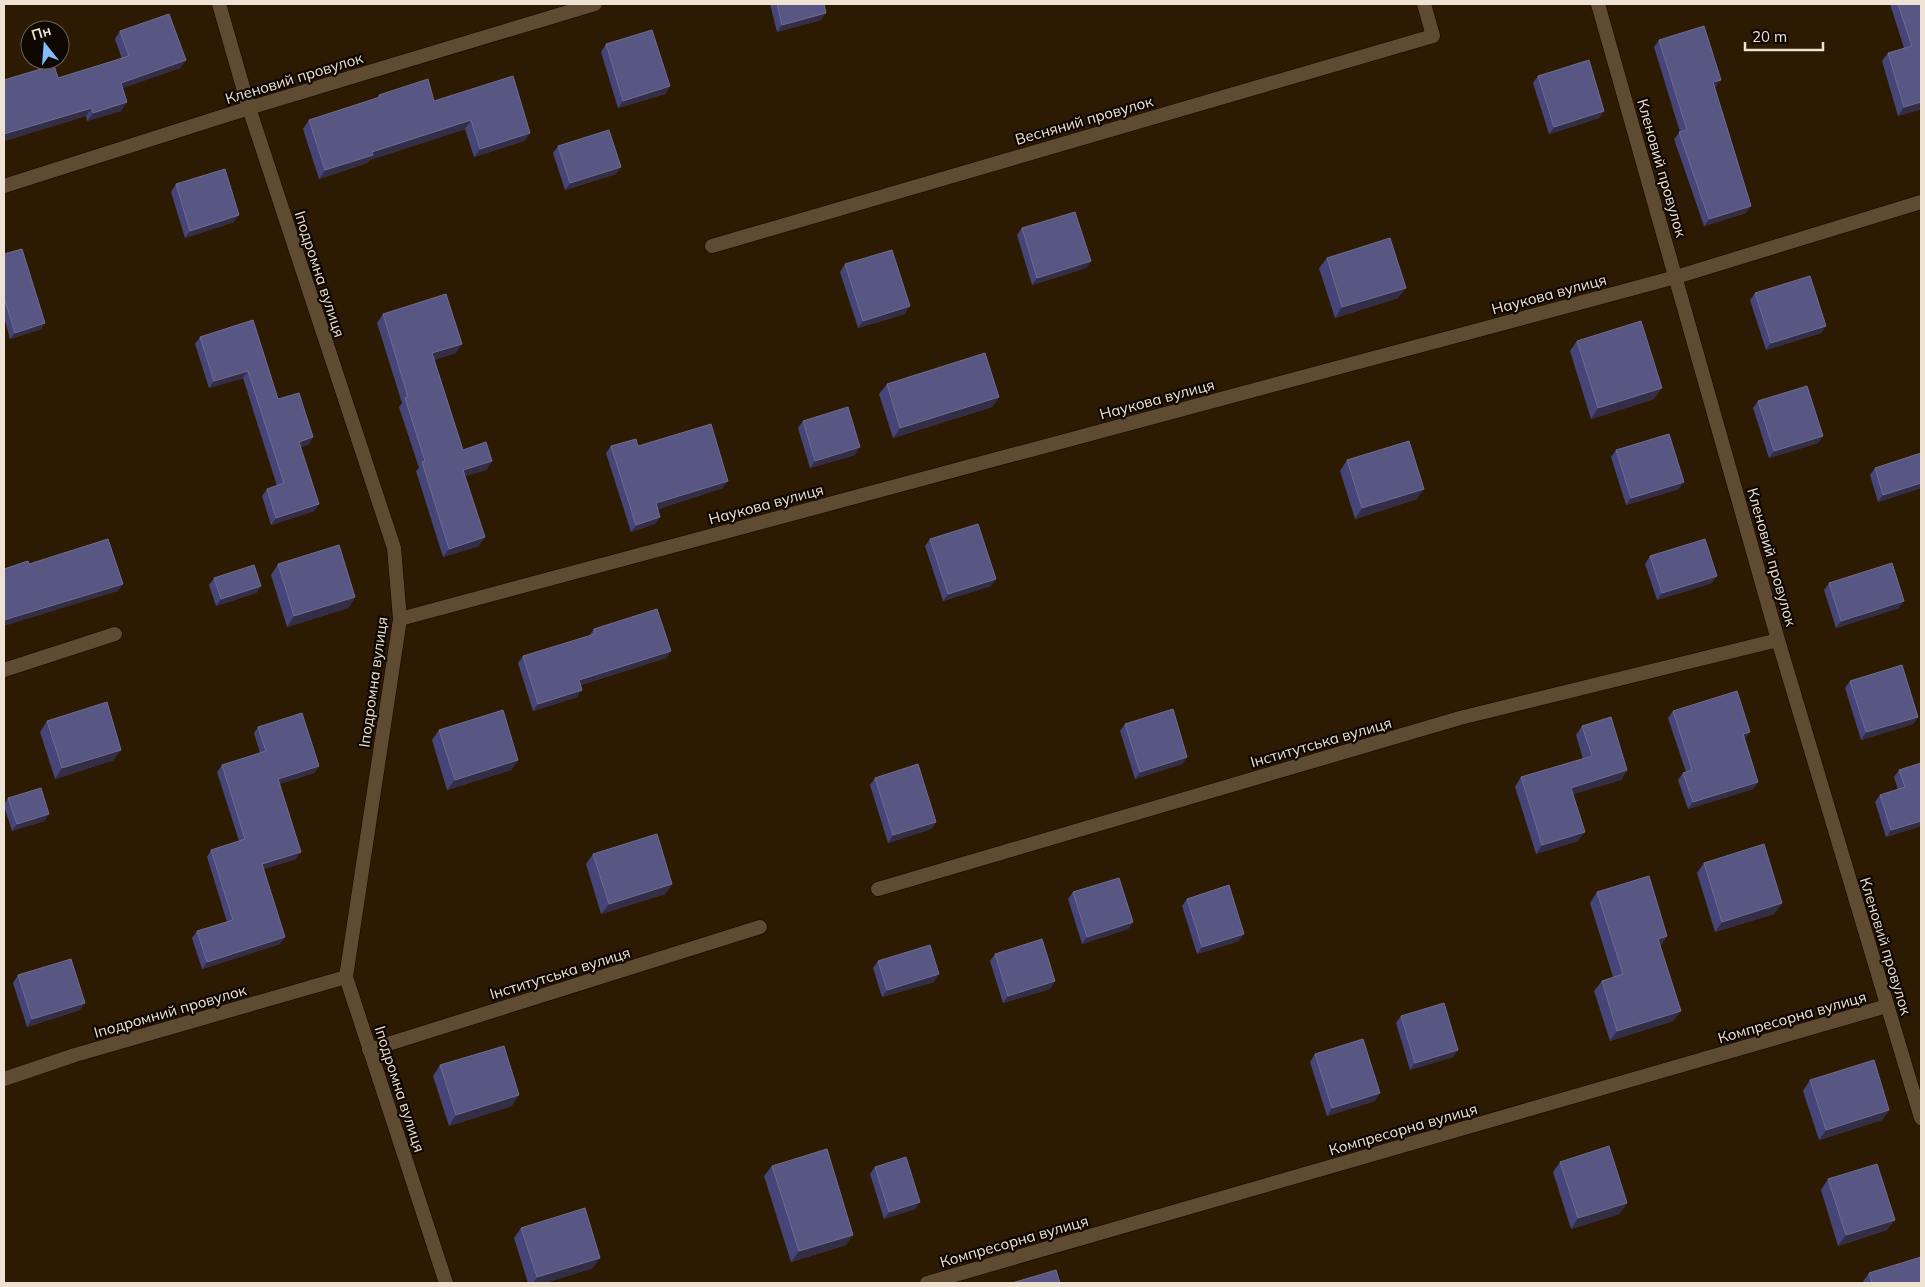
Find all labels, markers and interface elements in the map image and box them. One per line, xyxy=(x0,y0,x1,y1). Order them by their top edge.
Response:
north arrow xyxy=(20,20,70,70)
scale bar xyxy=(1745,20,1822,52)
text: Пн xyxy=(29,21,53,44)
text: 20 m xyxy=(1752,27,1787,46)
street label: Кленовий провулок xyxy=(223,48,366,108)
street label: Весняний провулок xyxy=(1013,91,1156,149)
street label: Кленовий провулок xyxy=(1633,97,1691,240)
street label: Іподромна вулиця xyxy=(291,208,349,340)
street label: Наукова вулиця xyxy=(1489,270,1609,318)
street label: Наукова вулиця xyxy=(1097,375,1217,423)
street label: Наукова вулиця xyxy=(706,480,826,528)
street label: Кленовий провулок xyxy=(1743,486,1801,629)
street label: Іподромна вулиця xyxy=(354,615,392,749)
street label: Інститутська вулиця xyxy=(1248,713,1394,771)
street label: Кленовий провулок xyxy=(1856,875,1916,1018)
street label: Інститутська вулиця xyxy=(487,943,633,1003)
street label: Іподромний провулок xyxy=(92,980,249,1042)
street label: Компресорна вулиця xyxy=(1716,987,1868,1047)
street label: Іподромна вулиця xyxy=(371,1023,429,1155)
street label: Компресорна вулиця xyxy=(1327,1099,1479,1159)
street label: Компресорна вулиця xyxy=(938,1211,1090,1271)

